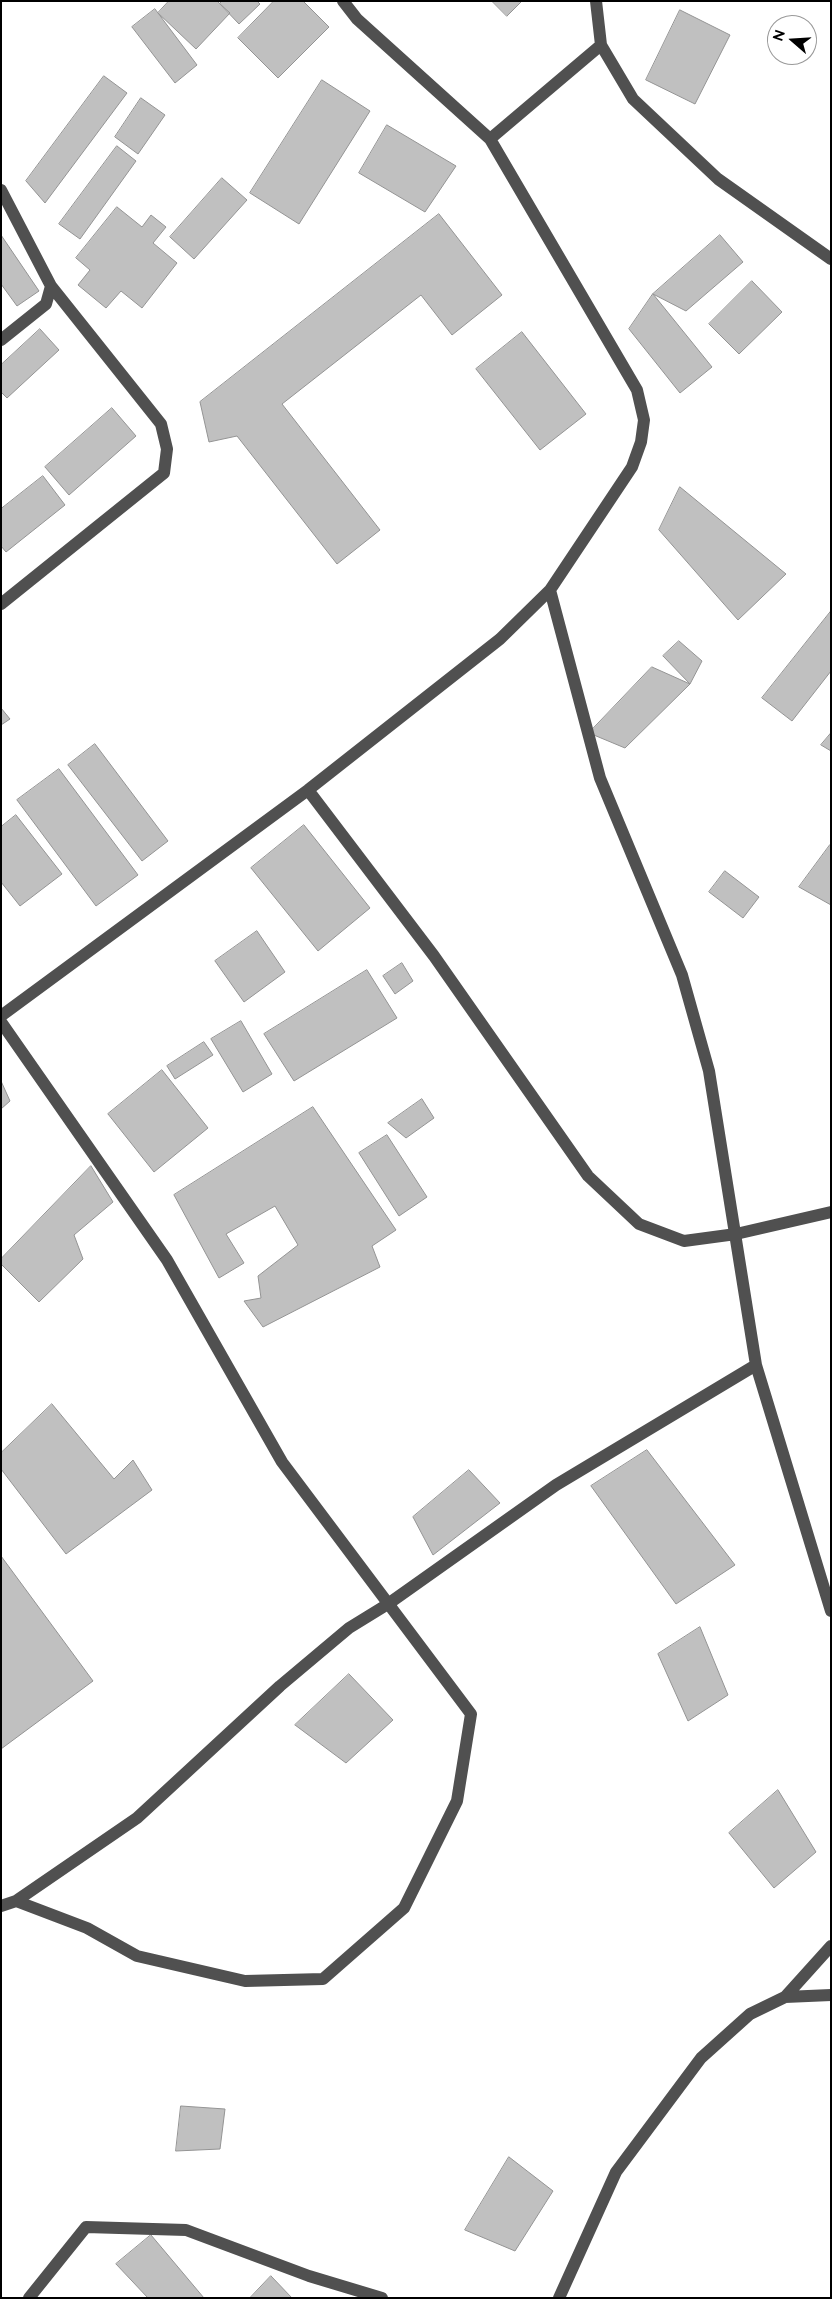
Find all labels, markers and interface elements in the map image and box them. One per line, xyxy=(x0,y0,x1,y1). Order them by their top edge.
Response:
north arrow xyxy=(767,15,817,65)
text: N xyxy=(769,28,788,43)

